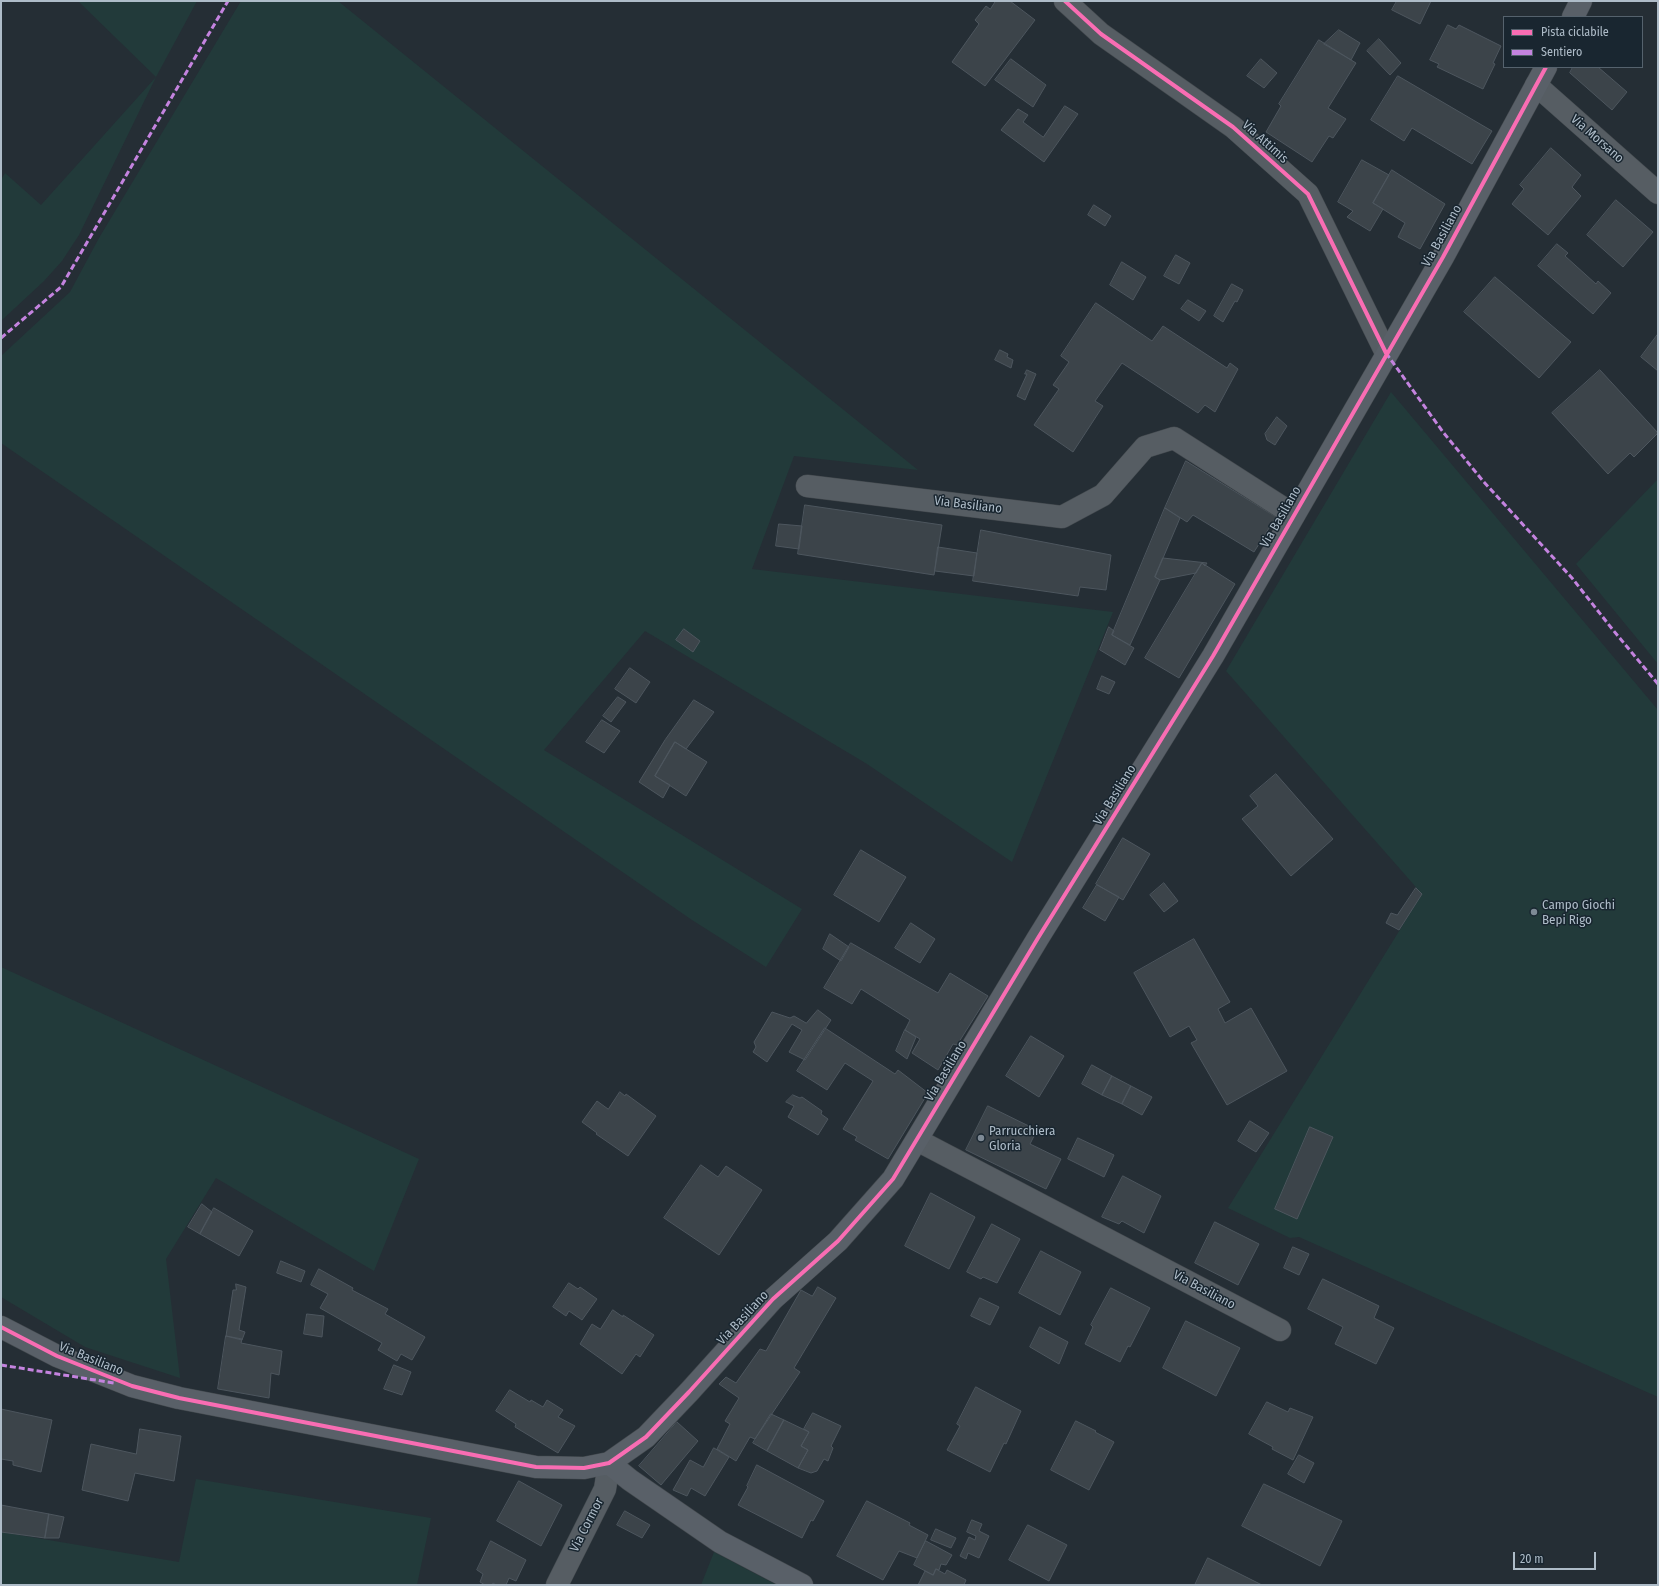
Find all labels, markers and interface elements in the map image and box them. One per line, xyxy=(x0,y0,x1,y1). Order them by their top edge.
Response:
legend xyxy=(1503,16,1643,68)
text: Pista ciclabile xyxy=(1541,25,1609,39)
text: Sentiero xyxy=(1541,45,1582,59)
street label: Via Morsano xyxy=(1567,112,1627,166)
street label: Via Attimis xyxy=(1239,117,1291,167)
street label: Via Basiliano xyxy=(1419,202,1465,270)
street label: Via Basiliano xyxy=(1257,484,1305,550)
street label: Via Basiliano xyxy=(933,493,1003,517)
street label: Via Basiliano xyxy=(1090,762,1140,828)
place label: Campo Giochi Bepi Rigo xyxy=(1542,897,1615,928)
marker: Campo Giochi Bepi Rigo xyxy=(1529,907,1539,917)
street label: Via Basiliano xyxy=(922,1038,970,1104)
place label: Parrucchiera Gloria xyxy=(989,1123,1055,1154)
marker: Parrucchiera Gloria xyxy=(976,1133,986,1143)
street label: Via Basiliano xyxy=(1170,1267,1238,1313)
street label: Via Basiliano xyxy=(714,1288,772,1348)
street label: Via Basiliano xyxy=(56,1339,126,1379)
street label: Via Cormor xyxy=(567,1495,607,1555)
scale bar xyxy=(1515,1544,1598,1570)
text: 20 m xyxy=(1520,1552,1544,1566)

